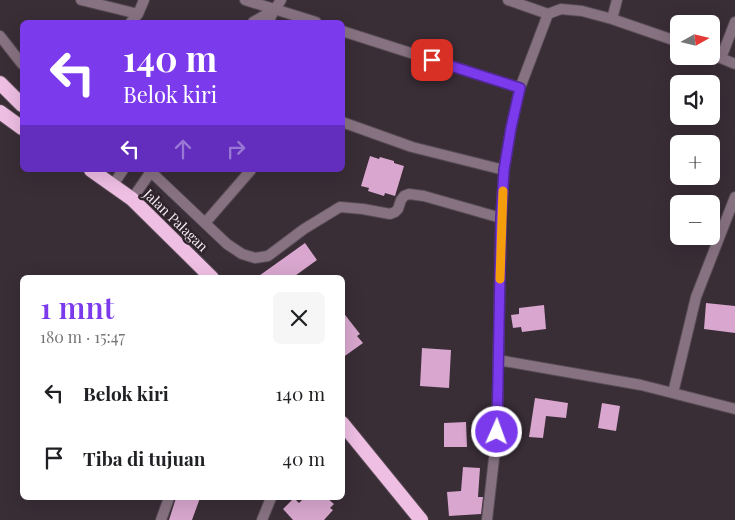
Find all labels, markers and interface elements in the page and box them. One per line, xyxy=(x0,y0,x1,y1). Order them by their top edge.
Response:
north arrow xyxy=(670,15,720,65)
map controls xyxy=(670,15,720,245)
text: 140 m xyxy=(123,34,217,81)
pin xyxy=(411,39,453,81)
icon: left xyxy=(40,40,105,105)
icon: arrive xyxy=(418,46,446,74)
button: sound xyxy=(670,75,720,125)
text: Belok kiri xyxy=(123,79,217,109)
icon: left xyxy=(116,135,144,163)
icon: ahead xyxy=(169,135,197,163)
icon: right xyxy=(222,135,250,163)
button: + xyxy=(670,135,720,185)
street label: Jalan Palagan xyxy=(139,184,213,256)
button: − xyxy=(670,195,720,245)
text: 1 mnt xyxy=(40,287,114,327)
button: close xyxy=(273,292,325,344)
text: 180 m · 15:47 xyxy=(40,326,125,347)
icon: left xyxy=(40,379,68,407)
text: Belok kiri xyxy=(83,380,169,406)
text: 140 m xyxy=(276,380,325,406)
position arrow xyxy=(470,405,522,457)
icon: arrive xyxy=(40,444,68,472)
text: Tiba di tujuan xyxy=(83,445,205,471)
text: 40 m xyxy=(283,445,325,471)

